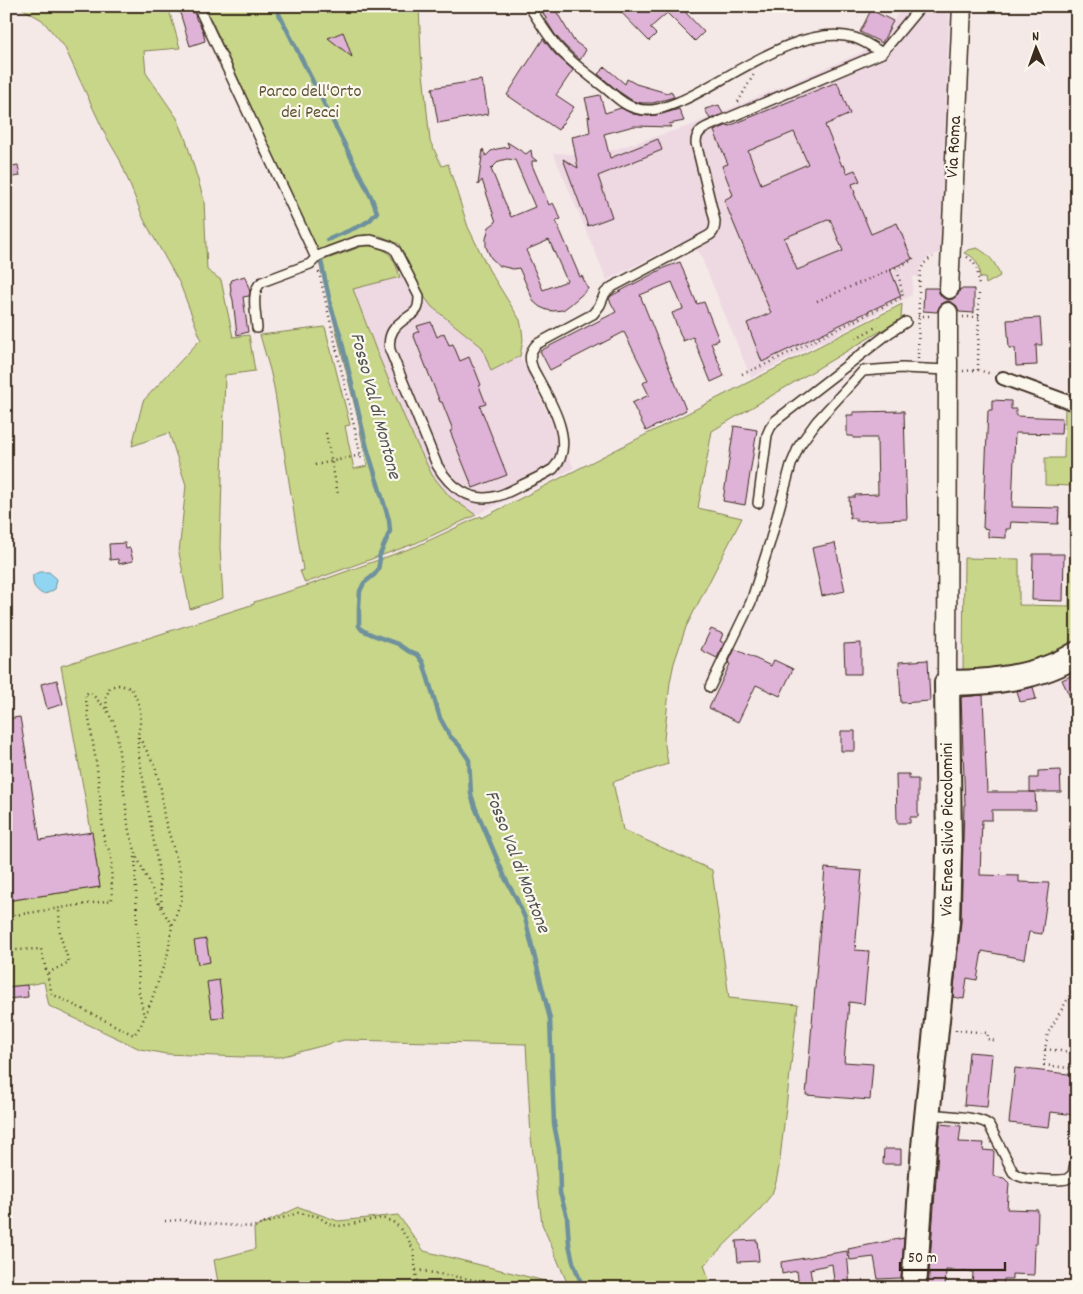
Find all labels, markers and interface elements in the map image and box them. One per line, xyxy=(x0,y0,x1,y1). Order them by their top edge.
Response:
north arrow xyxy=(1010,22,1060,72)
text: N xyxy=(1032,27,1040,47)
park label: Parco dell'Orto dei Pecci xyxy=(259,80,361,126)
street label: Via Roma xyxy=(941,115,969,179)
water label: Fosso Val di Montone xyxy=(342,330,407,484)
street label: Via Enea Silvio Piccolomini xyxy=(935,743,962,917)
water label: Fosso Val di Montone xyxy=(476,787,556,939)
scale bar xyxy=(900,1239,1006,1271)
text: 50 m xyxy=(908,1248,937,1270)

